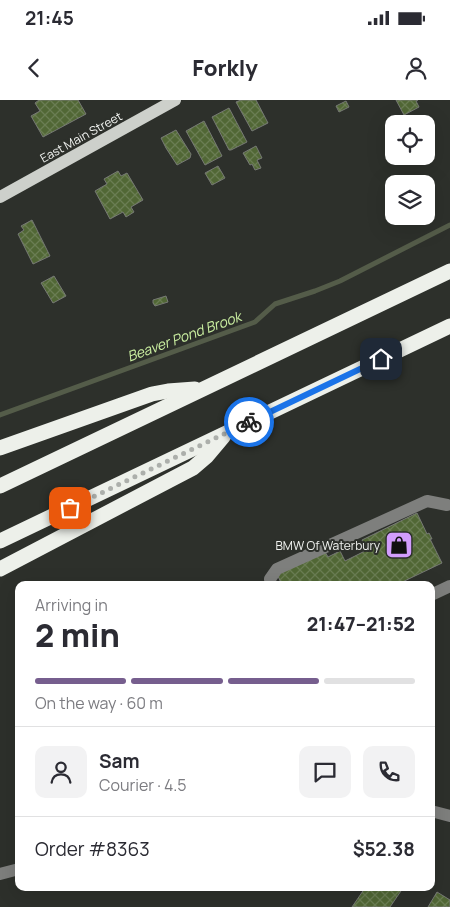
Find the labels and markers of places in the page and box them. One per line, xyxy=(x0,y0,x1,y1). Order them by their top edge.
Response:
pin xyxy=(360,338,402,380)
pin xyxy=(49,487,91,529)
shop icon: BMW Of Waterbury xyxy=(384,530,414,560)
place label: BMW Of Waterbury xyxy=(276,537,381,554)

